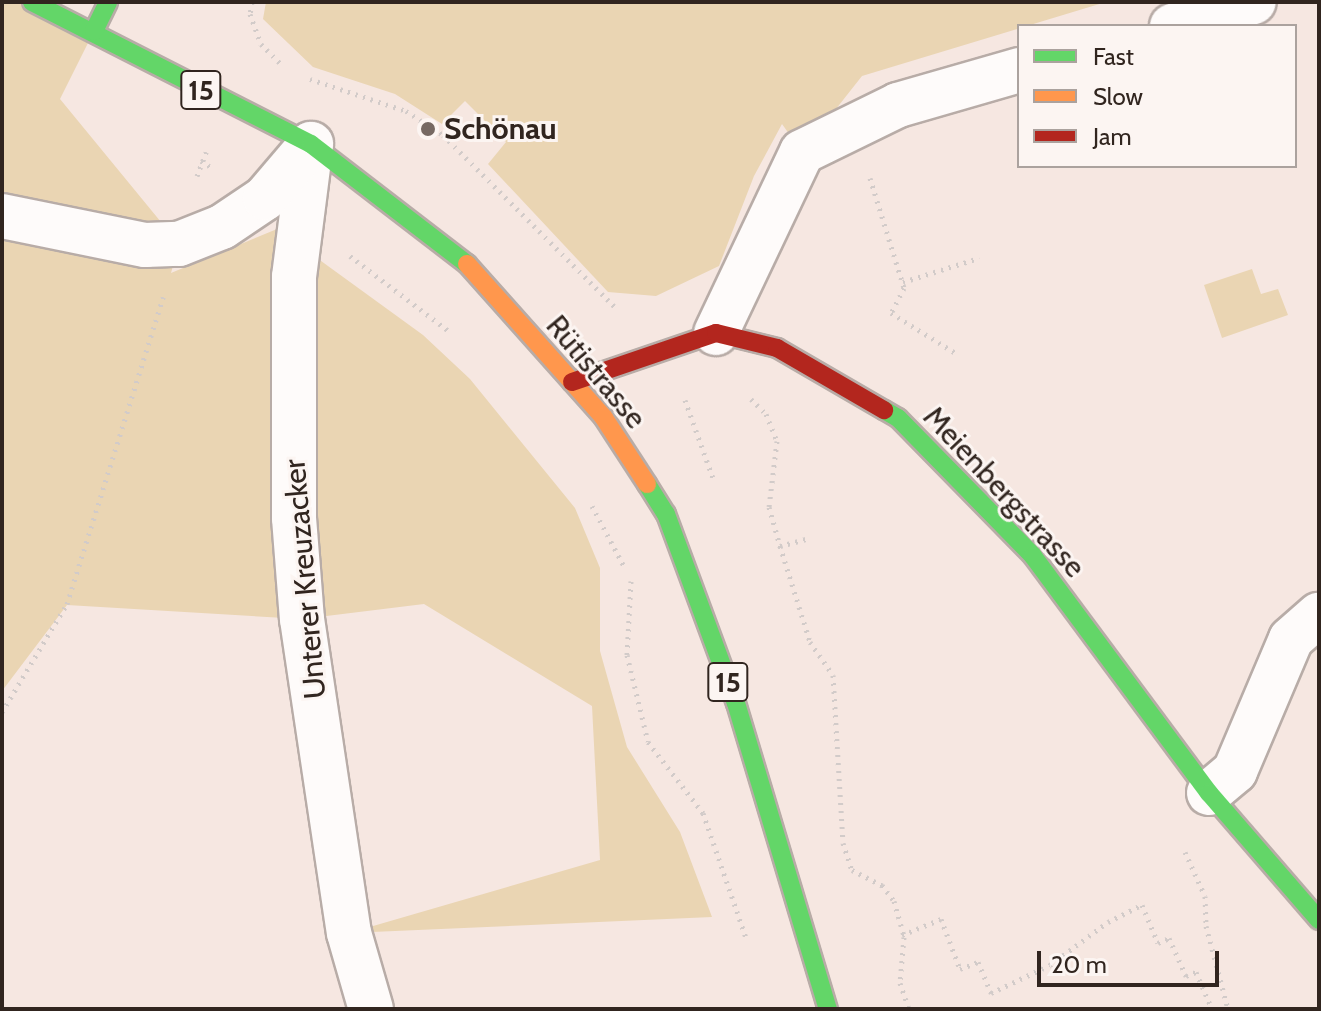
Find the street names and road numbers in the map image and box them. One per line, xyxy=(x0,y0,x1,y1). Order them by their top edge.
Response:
road number: 15 xyxy=(179,66,223,114)
street label: Rütistrasse xyxy=(538,308,654,436)
street label: Meienbergstrasse xyxy=(916,399,1092,585)
street label: Unterer Kreuzacker xyxy=(277,458,333,700)
road number: 15 xyxy=(706,658,750,706)

